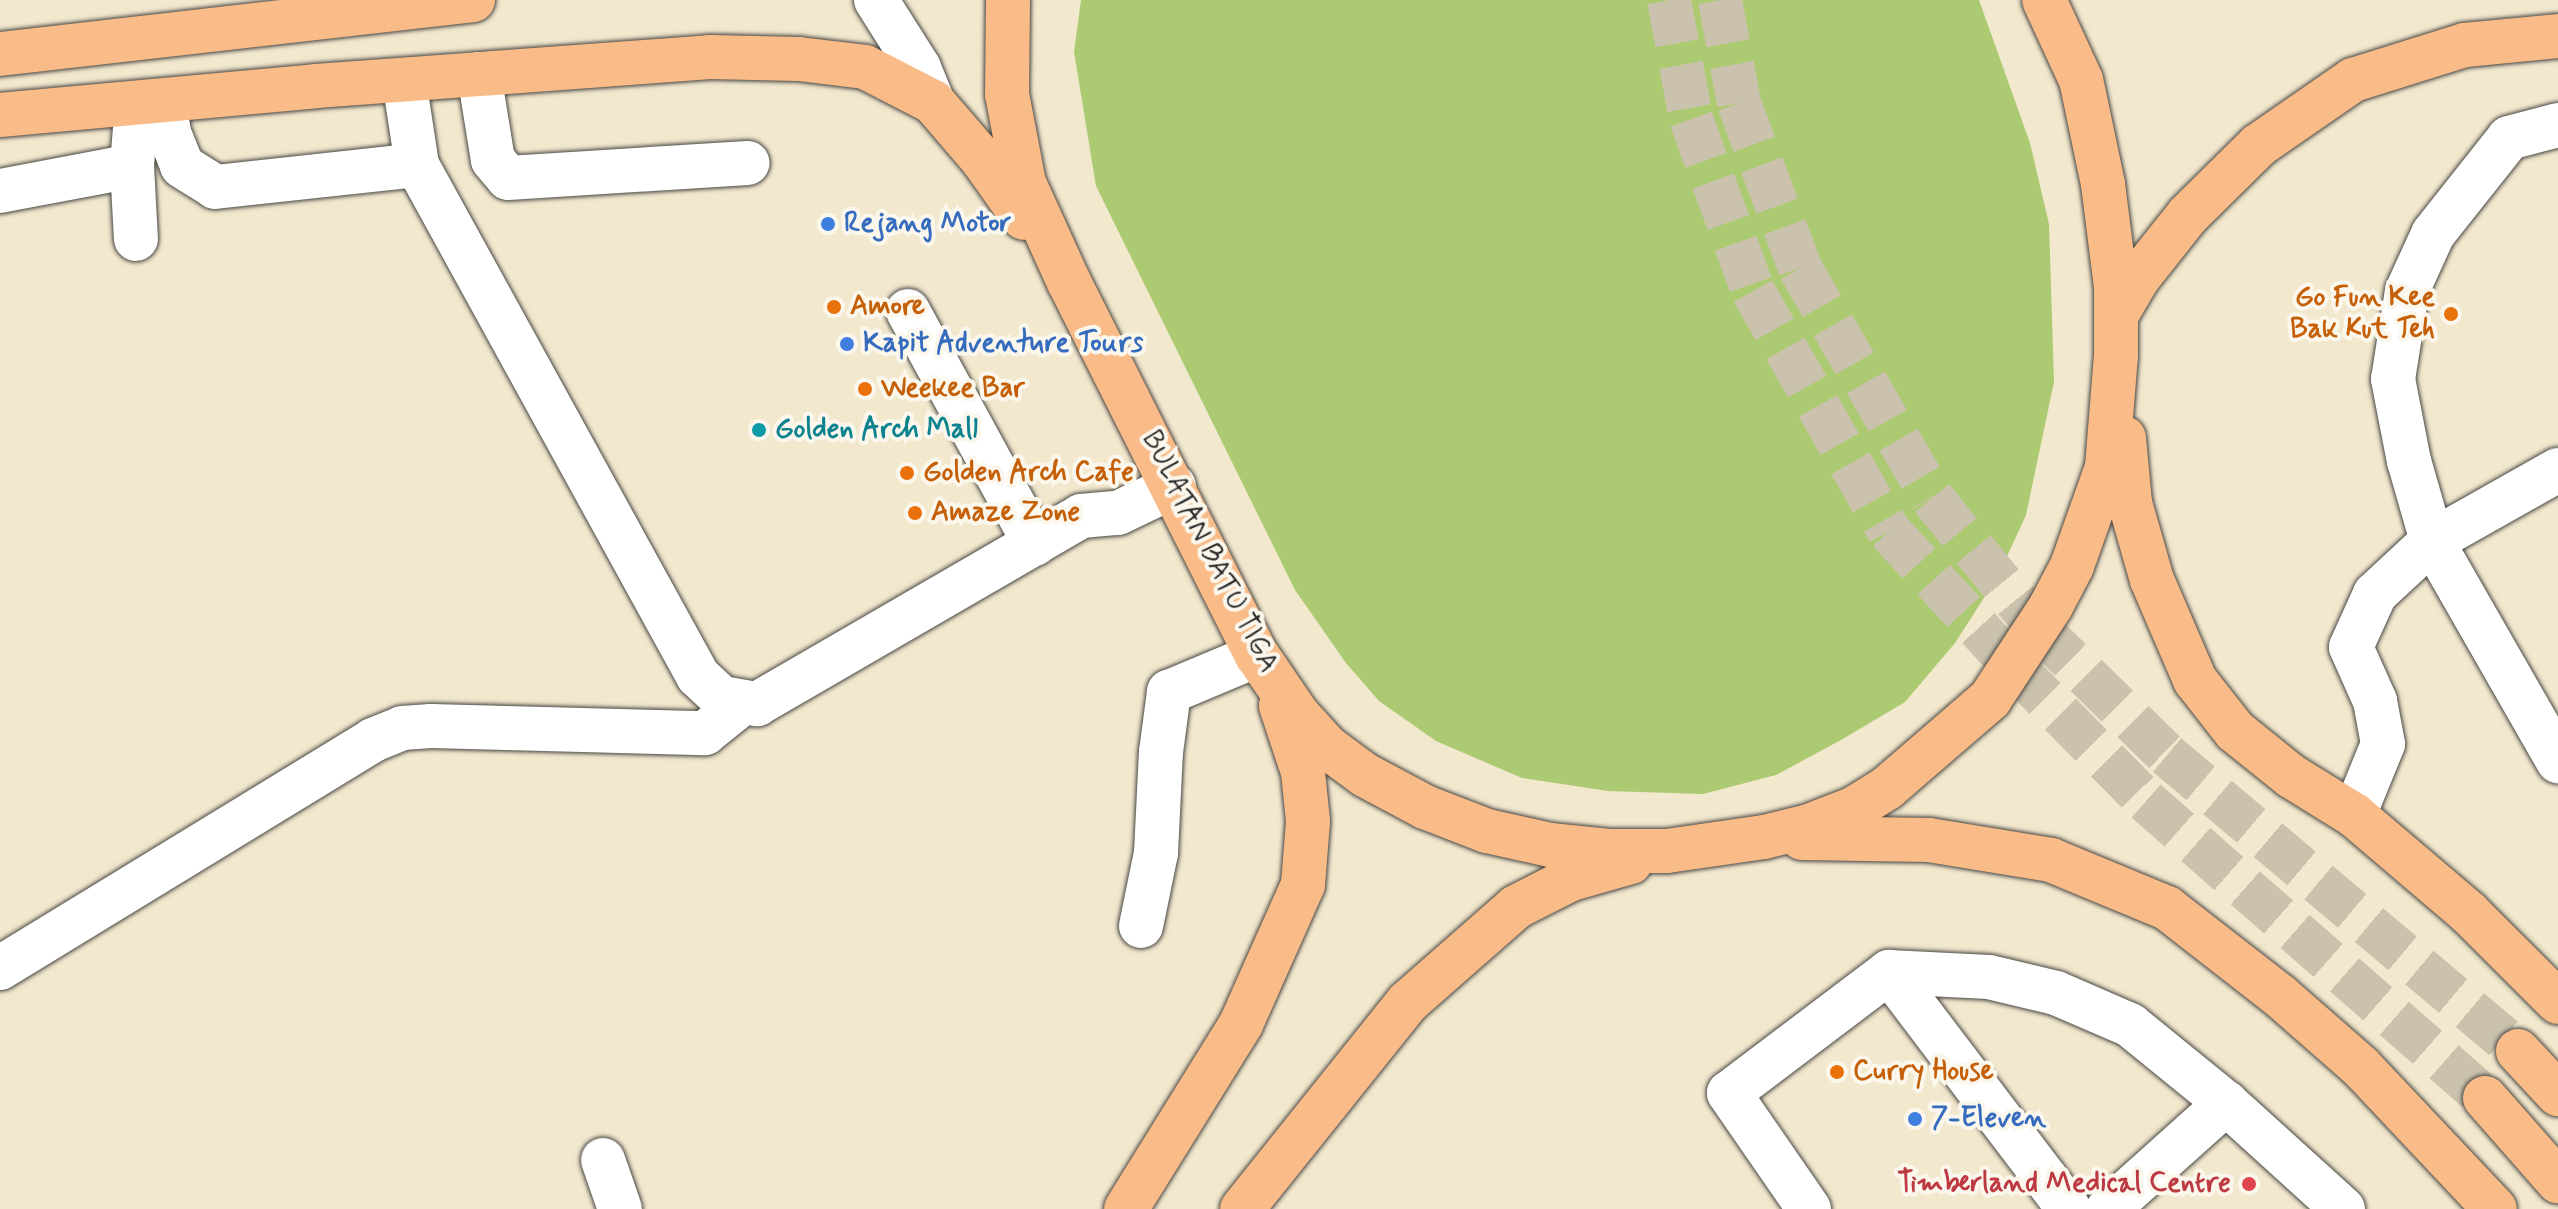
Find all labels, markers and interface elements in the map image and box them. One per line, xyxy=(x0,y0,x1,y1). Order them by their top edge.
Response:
place label: Rejang Motor xyxy=(844,207,1008,241)
marker: Rejang Motor xyxy=(819,215,837,233)
place label: Go Fun Kee Bak Kut Teh xyxy=(2290,281,2435,347)
place label: Amore xyxy=(850,290,925,324)
marker: Amore xyxy=(825,298,843,316)
marker: Go Fun Kee Bak Kut Teh xyxy=(2442,305,2460,323)
place label: Kapit Adventure Tours xyxy=(863,327,1135,361)
marker: Kapit Adventure Tours xyxy=(838,335,856,353)
place label: Weekee Bar xyxy=(881,372,1025,406)
marker: Weekee Bar xyxy=(856,380,874,398)
place label: Golden Arch Mall xyxy=(775,413,978,447)
marker: Golden Arch Mall xyxy=(750,421,768,439)
street label: BULATAN BATU TIGA xyxy=(1132,422,1286,682)
place label: Golden Arch Cafe xyxy=(923,456,1134,490)
marker: Golden Arch Cafe xyxy=(898,464,916,482)
place label: Amaze Zone xyxy=(931,496,1083,530)
marker: Amaze Zone xyxy=(906,504,924,522)
place label: Curry House xyxy=(1853,1055,1998,1089)
marker: Curry House xyxy=(1828,1063,1846,1081)
place label: 7-Eleven xyxy=(1931,1102,2046,1136)
marker: 7-Eleven xyxy=(1906,1110,1924,1128)
place label: Timberland Medical Centre xyxy=(1894,1167,2231,1201)
marker: Timberland Medical Centre xyxy=(2238,1173,2260,1195)

